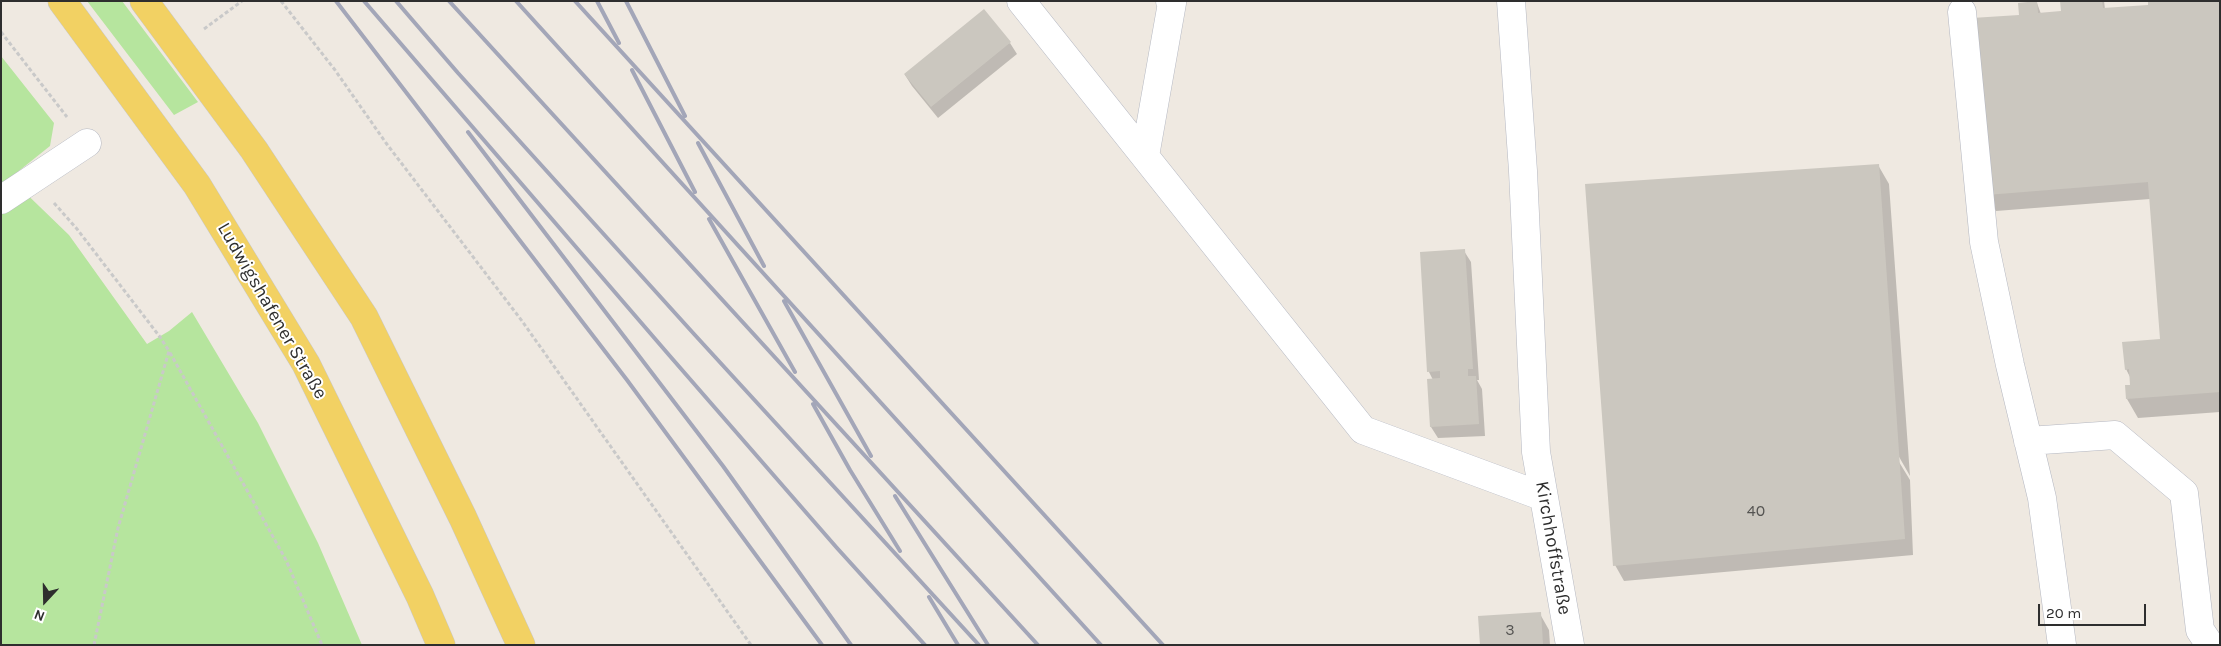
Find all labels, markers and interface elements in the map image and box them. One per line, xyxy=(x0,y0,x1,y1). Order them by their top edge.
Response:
street label: Ludwigshafener Straße xyxy=(212,219,332,403)
street label: Kirchhoffstraße xyxy=(1530,479,1576,617)
house number: 40 xyxy=(1747,501,1765,521)
north arrow xyxy=(20,576,70,626)
scale bar xyxy=(2041,594,2148,626)
text: 20 m xyxy=(2046,604,2081,622)
text: N xyxy=(32,606,47,625)
house number: 3 xyxy=(1505,620,1515,640)

